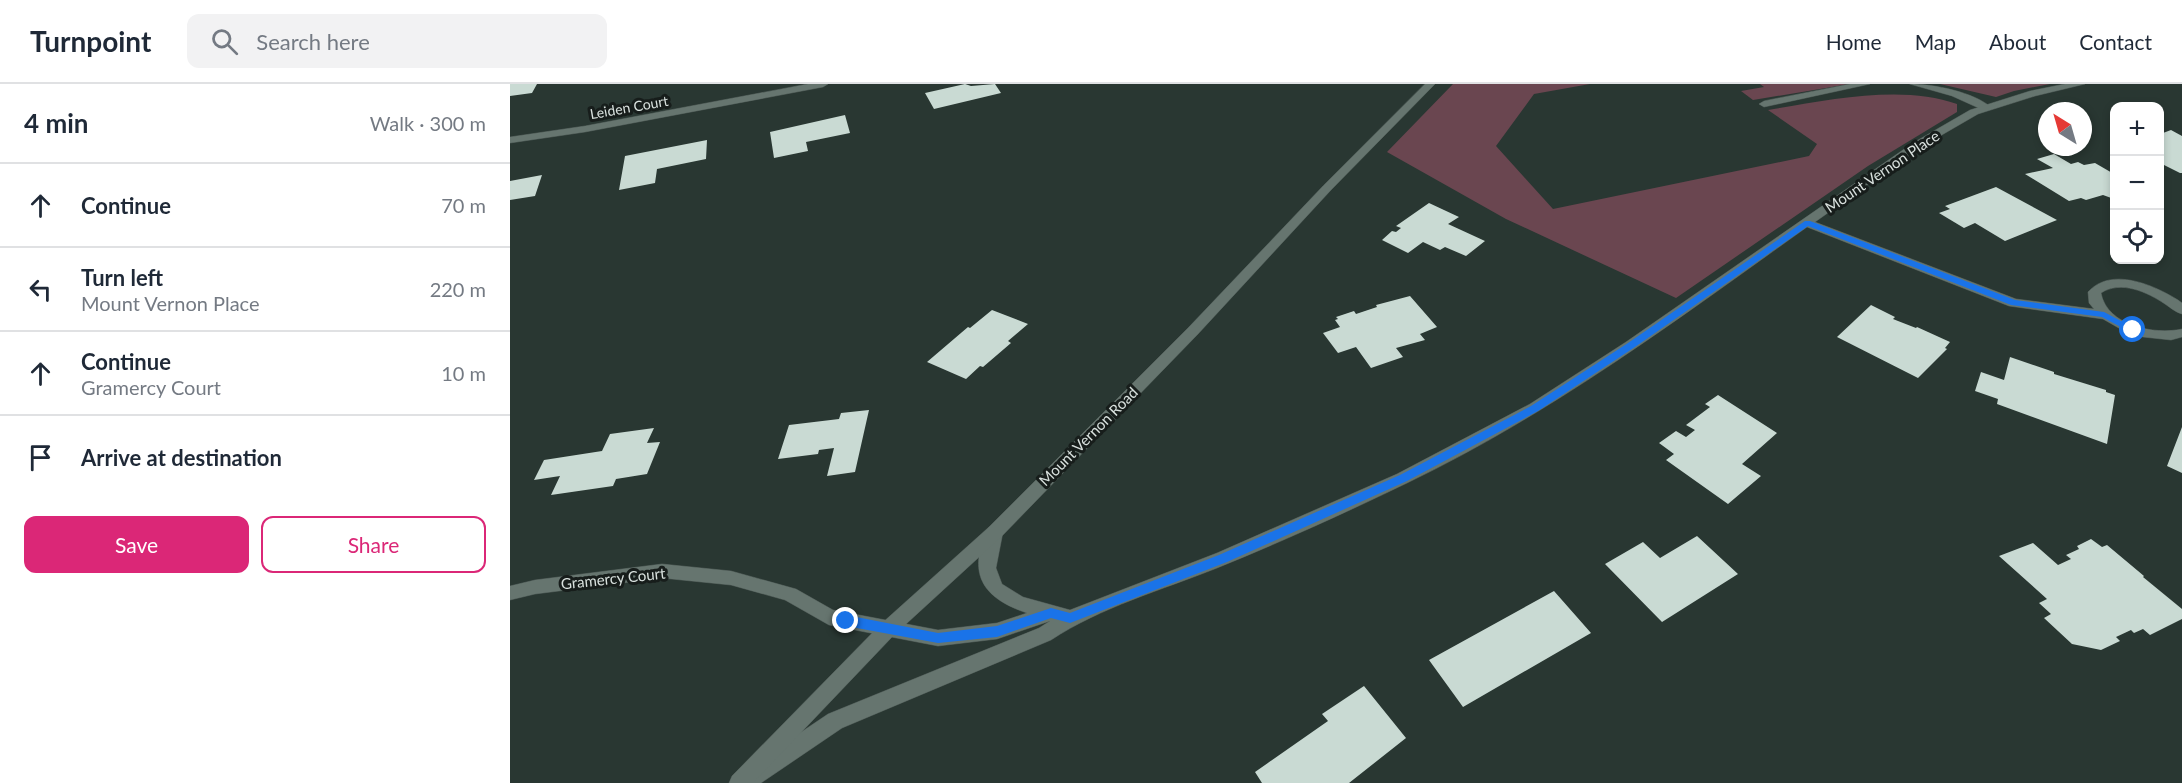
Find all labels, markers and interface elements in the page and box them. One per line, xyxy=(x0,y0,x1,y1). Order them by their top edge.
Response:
search box xyxy=(187,14,607,68)
text: Turnpoint xyxy=(30,24,151,58)
icon: search xyxy=(208,25,241,58)
text: Search here xyxy=(256,28,370,55)
text: Home xyxy=(1826,29,1882,54)
text: Map xyxy=(1915,29,1956,54)
text: About xyxy=(1989,29,2046,54)
text: Contact xyxy=(2079,29,2152,54)
street label: Leiden Court xyxy=(589,92,669,122)
north arrow xyxy=(2038,102,2092,156)
map controls xyxy=(2110,102,2164,264)
button: + xyxy=(2110,102,2164,156)
text: 4 min xyxy=(24,107,88,139)
text: Walk · 300 m xyxy=(370,111,486,135)
street label: Mount Vernon Place xyxy=(1821,126,1943,216)
button: − xyxy=(2110,156,2164,210)
icon: ahead xyxy=(24,189,57,222)
text: Continue xyxy=(81,192,171,219)
text: 70 m xyxy=(441,193,486,217)
button: locate xyxy=(2110,210,2164,264)
text: Turn left xyxy=(81,264,163,291)
icon: left xyxy=(24,273,57,306)
text: 220 m xyxy=(430,277,486,301)
text: Mount Vernon Place xyxy=(81,291,260,315)
route start xyxy=(2119,316,2145,342)
text: Continue xyxy=(81,348,171,375)
icon: ahead xyxy=(24,357,57,390)
text: 10 m xyxy=(441,361,486,385)
text: Gramercy Court xyxy=(81,375,221,399)
street label: Mount Vernon Road xyxy=(1035,383,1141,489)
icon: arrive xyxy=(24,441,57,474)
text: Arrive at destination xyxy=(81,444,282,471)
button: Save xyxy=(24,516,249,573)
button: Share xyxy=(261,516,486,573)
street label: Gramercy Court xyxy=(560,563,667,592)
route end xyxy=(832,607,858,633)

